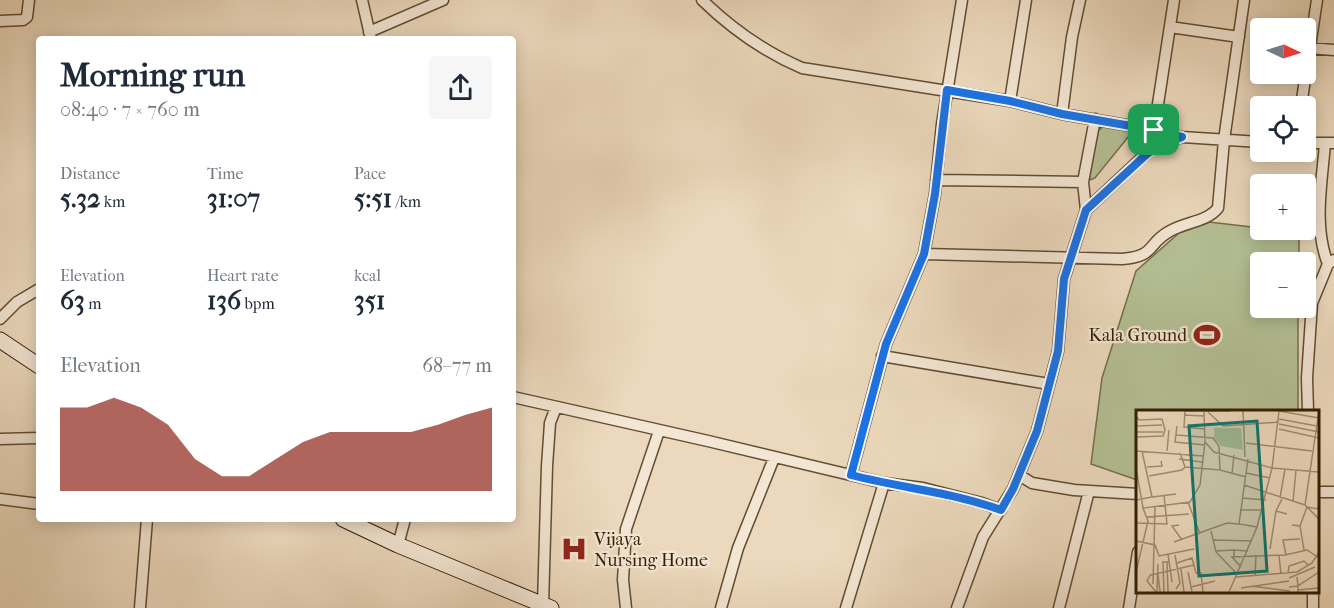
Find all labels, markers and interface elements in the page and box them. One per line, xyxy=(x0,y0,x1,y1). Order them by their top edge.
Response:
north arrow xyxy=(1250,18,1316,84)
map controls xyxy=(1250,18,1316,318)
text: Morning run xyxy=(60,56,245,95)
button: share xyxy=(429,56,492,119)
button: locate xyxy=(1250,96,1316,162)
text: 08:40 · 7 × 760 m xyxy=(60,98,200,121)
pin xyxy=(1128,104,1179,155)
icon: arrive xyxy=(1137,113,1170,146)
text: Distance xyxy=(60,164,120,183)
text: Time xyxy=(207,164,243,183)
text: Pace xyxy=(354,164,386,183)
button: + xyxy=(1250,174,1316,240)
text: 5.32 xyxy=(60,183,100,214)
text: 31:07 xyxy=(207,183,260,214)
text: 5:51 xyxy=(354,183,392,214)
text: km xyxy=(100,192,125,211)
text: /km xyxy=(392,192,421,211)
button: − xyxy=(1250,252,1316,318)
text: Elevation xyxy=(60,266,125,285)
text: Heart rate xyxy=(207,266,279,285)
text: kcal xyxy=(354,266,381,285)
text: 63 xyxy=(60,285,85,316)
text: 136 xyxy=(207,285,241,316)
text: 351 xyxy=(354,285,385,316)
text: m xyxy=(85,294,101,313)
text: bpm xyxy=(241,294,275,313)
sports icon: Kala Ground xyxy=(1192,320,1222,350)
place label: Kala Ground xyxy=(1089,325,1187,346)
text: Elevation xyxy=(60,354,141,377)
text: 68–77 m xyxy=(422,354,492,377)
inset map xyxy=(1136,410,1319,593)
place label: Vijaya Nursing Home xyxy=(593,529,708,571)
hospital icon: Vijaya Nursing Home xyxy=(559,534,589,564)

